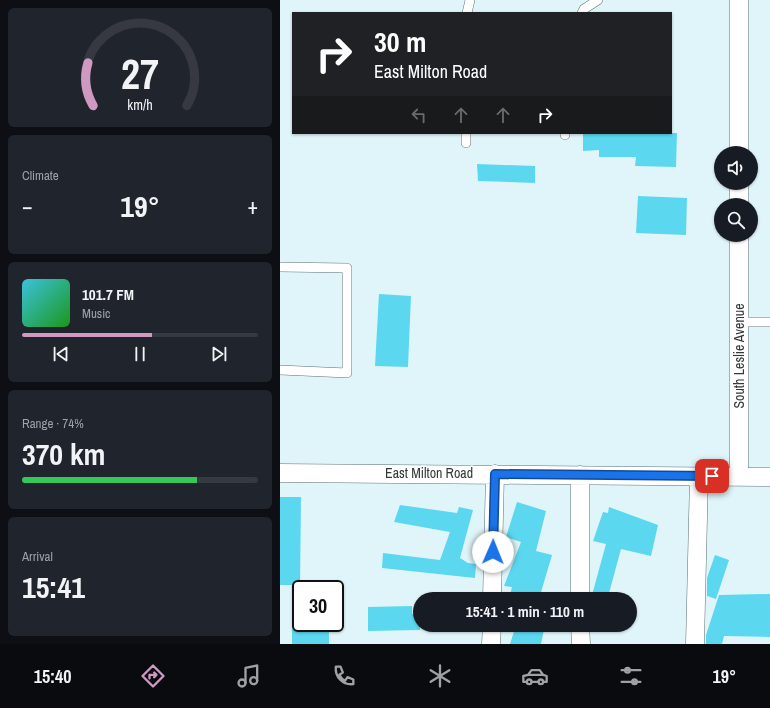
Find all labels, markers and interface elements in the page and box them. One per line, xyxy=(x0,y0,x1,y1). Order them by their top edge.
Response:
text: 30 m xyxy=(374,23,426,61)
icon: right xyxy=(308,28,360,80)
text: 27 xyxy=(121,45,159,101)
text: East Milton Road xyxy=(374,59,487,84)
text: km/h xyxy=(127,94,153,113)
icon: left xyxy=(408,104,430,126)
icon: ahead xyxy=(450,104,472,126)
icon: ahead xyxy=(492,104,514,126)
icon: right xyxy=(534,104,556,126)
map controls xyxy=(714,146,758,242)
button: sound xyxy=(714,146,758,190)
text: Climate xyxy=(22,167,59,184)
text: 19° xyxy=(120,186,160,226)
text: − xyxy=(22,191,33,221)
text: + xyxy=(247,191,258,221)
button: search xyxy=(714,198,758,242)
text: 101.7 FM xyxy=(82,284,134,305)
street label: South Leslie Avenue xyxy=(730,303,748,409)
text: Music xyxy=(82,305,110,322)
icon: previous xyxy=(50,343,72,365)
icon: pause xyxy=(129,343,151,365)
icon: next xyxy=(208,343,230,365)
text: Range · 74% xyxy=(22,415,84,432)
text: 370 km xyxy=(22,434,105,474)
pin xyxy=(695,459,729,493)
street label: East Milton Road xyxy=(385,464,473,482)
icon: arrive xyxy=(701,465,723,487)
position arrow xyxy=(472,531,514,573)
text: Arrival xyxy=(22,548,53,565)
text: 15:41 xyxy=(22,567,85,607)
speed limit sign: 30 xyxy=(292,580,344,632)
text: 15:41 · 1 min · 110 m xyxy=(466,601,584,622)
icon: directions xyxy=(139,662,167,690)
icon: music xyxy=(235,662,263,690)
icon: phone xyxy=(330,662,358,690)
icon: climate xyxy=(426,662,454,690)
icon: car xyxy=(521,662,549,690)
icon: filters xyxy=(617,662,645,690)
text: 15:40 xyxy=(34,664,72,689)
text: 19° xyxy=(713,664,736,689)

